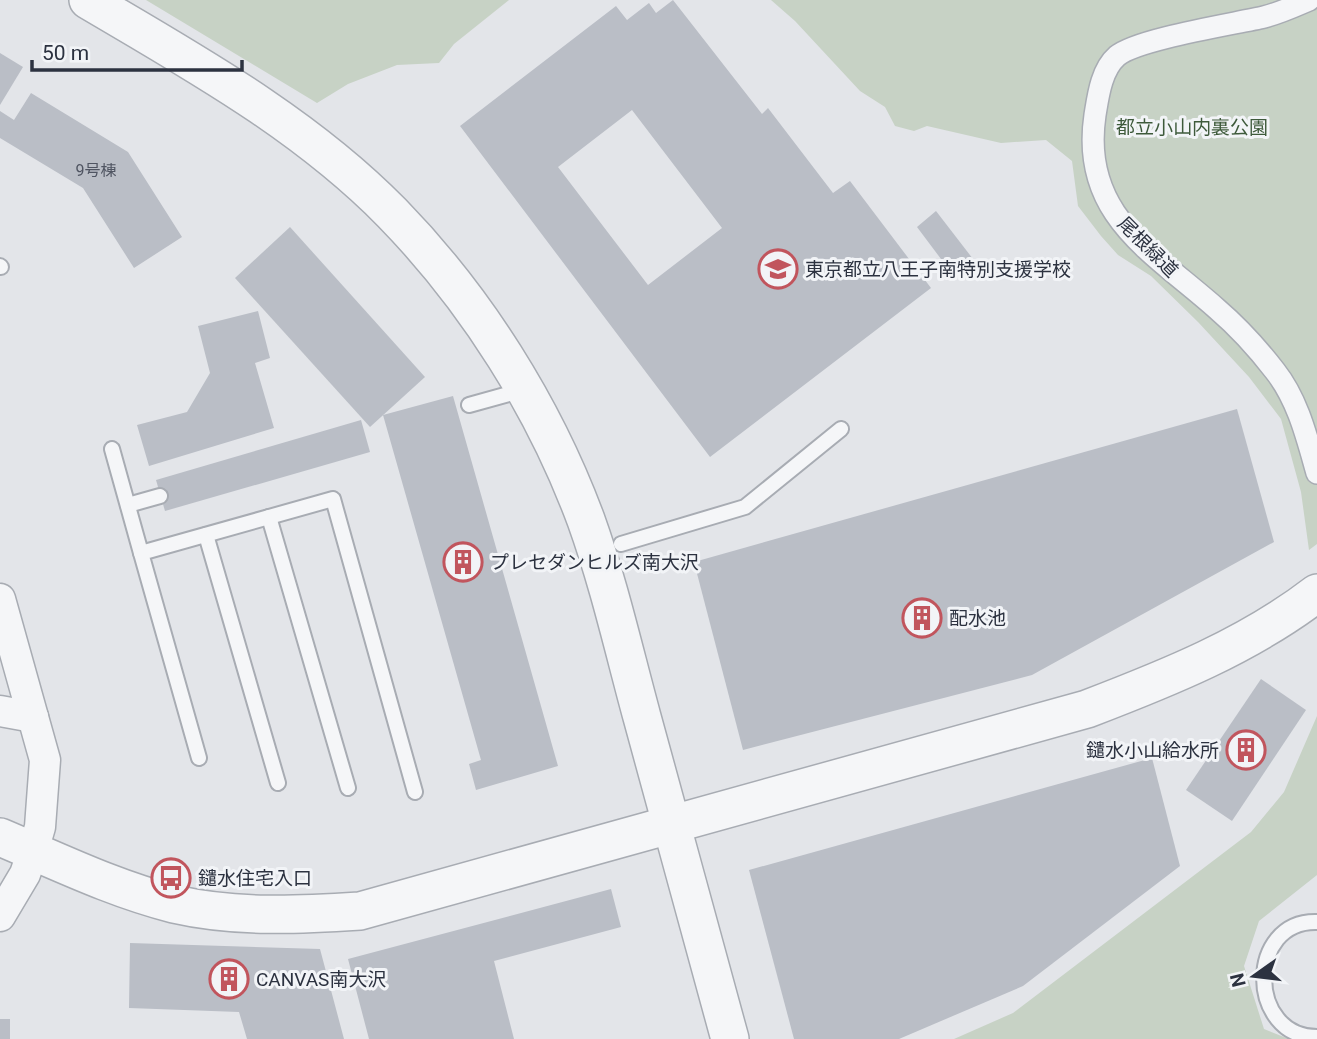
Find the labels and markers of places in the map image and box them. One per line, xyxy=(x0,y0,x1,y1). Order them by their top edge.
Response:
school or university icon: 東京都立八王子南特別支援学校 xyxy=(757,248,799,290)
place label: 東京都立八王子南特別支援学校 xyxy=(805,258,1071,281)
building icon: プレセダンヒルズ南大沢 xyxy=(442,541,484,583)
place label: プレセダンヒルズ南大沢 xyxy=(490,551,699,574)
building icon: 配水池 xyxy=(901,597,943,639)
place label: 配水池 xyxy=(949,607,1006,630)
building icon: 鑓水小山給水所 xyxy=(1225,729,1267,771)
place label: 鑓水小山給水所 xyxy=(1086,739,1219,762)
bus stop icon: 鑓水住宅入口 xyxy=(150,857,192,899)
place label: 鑓水住宅入口 xyxy=(198,867,312,890)
building icon: CANVAS南大沢 xyxy=(208,958,250,1000)
place label: CANVAS南大沢 xyxy=(256,968,386,991)

